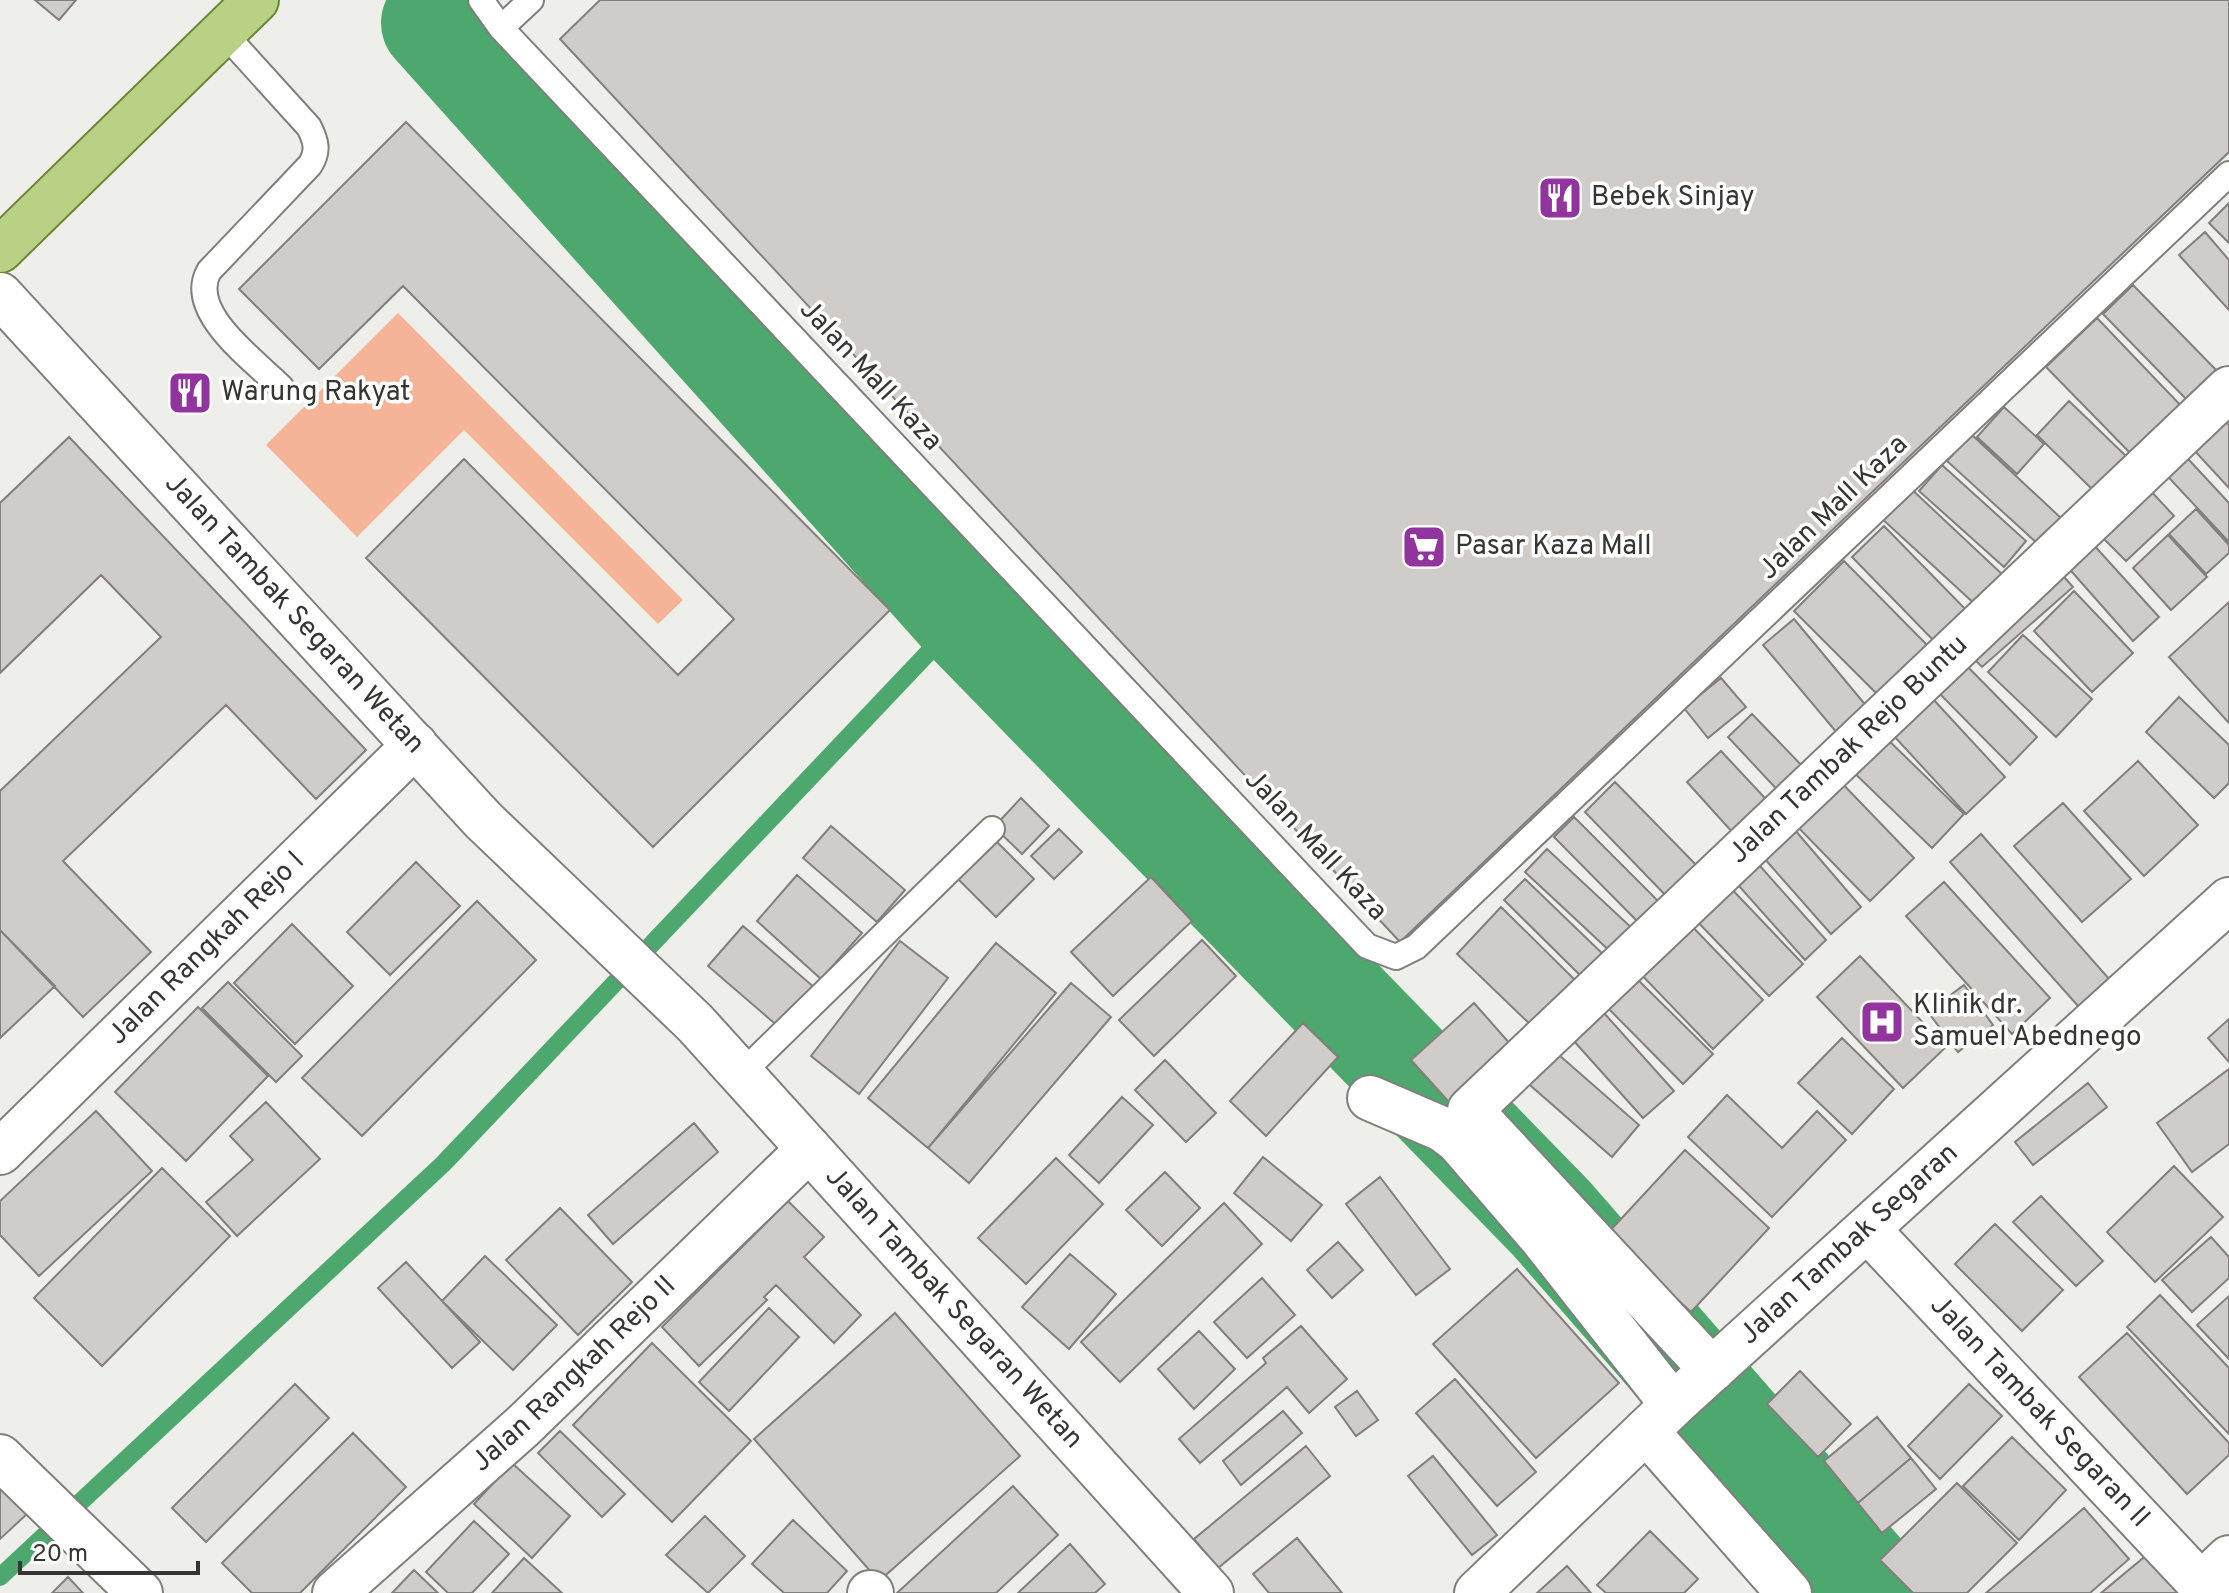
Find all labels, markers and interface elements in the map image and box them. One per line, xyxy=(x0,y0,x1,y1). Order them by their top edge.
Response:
restaurant icon: Bebek Sinjay xyxy=(1536,174,1584,222)
place label: Bebek Sinjay xyxy=(1591,180,1754,216)
street label: Jalan Mall Kaza xyxy=(791,293,949,459)
restaurant icon: Warung Rakyat xyxy=(166,369,214,417)
place label: Warung Rakyat xyxy=(221,375,411,411)
street label: Jalan Mall Kaza xyxy=(1752,428,1916,588)
street label: Jalan Tambak Segaran Wetan xyxy=(156,467,432,762)
supermarket icon: Pasar Kaza Mall xyxy=(1400,523,1448,571)
place label: Pasar Kaza Mall xyxy=(1455,529,1652,565)
street label: Jalan Tambak Rejo Buntu xyxy=(1722,628,1976,872)
street label: Jalan Mall Kaza xyxy=(1236,763,1394,929)
street label: Jalan Rangkah Rejo I xyxy=(101,844,313,1053)
place label: Klinik dr. Samuel Abednego xyxy=(1913,988,2142,1056)
hospital icon: Klinik dr. Samuel Abednego xyxy=(1858,998,1906,1046)
street label: Jalan Tambak Segaran xyxy=(1732,1136,1967,1353)
street label: Jalan Tambak Segaran Wetan xyxy=(816,1160,1090,1457)
street label: Jalan Rangkah Rejo II xyxy=(465,1269,684,1481)
street label: Jalan Tambak Segaran II xyxy=(1921,1288,2157,1536)
scale bar xyxy=(20,1525,198,1575)
text: 20 m xyxy=(32,1540,88,1570)

